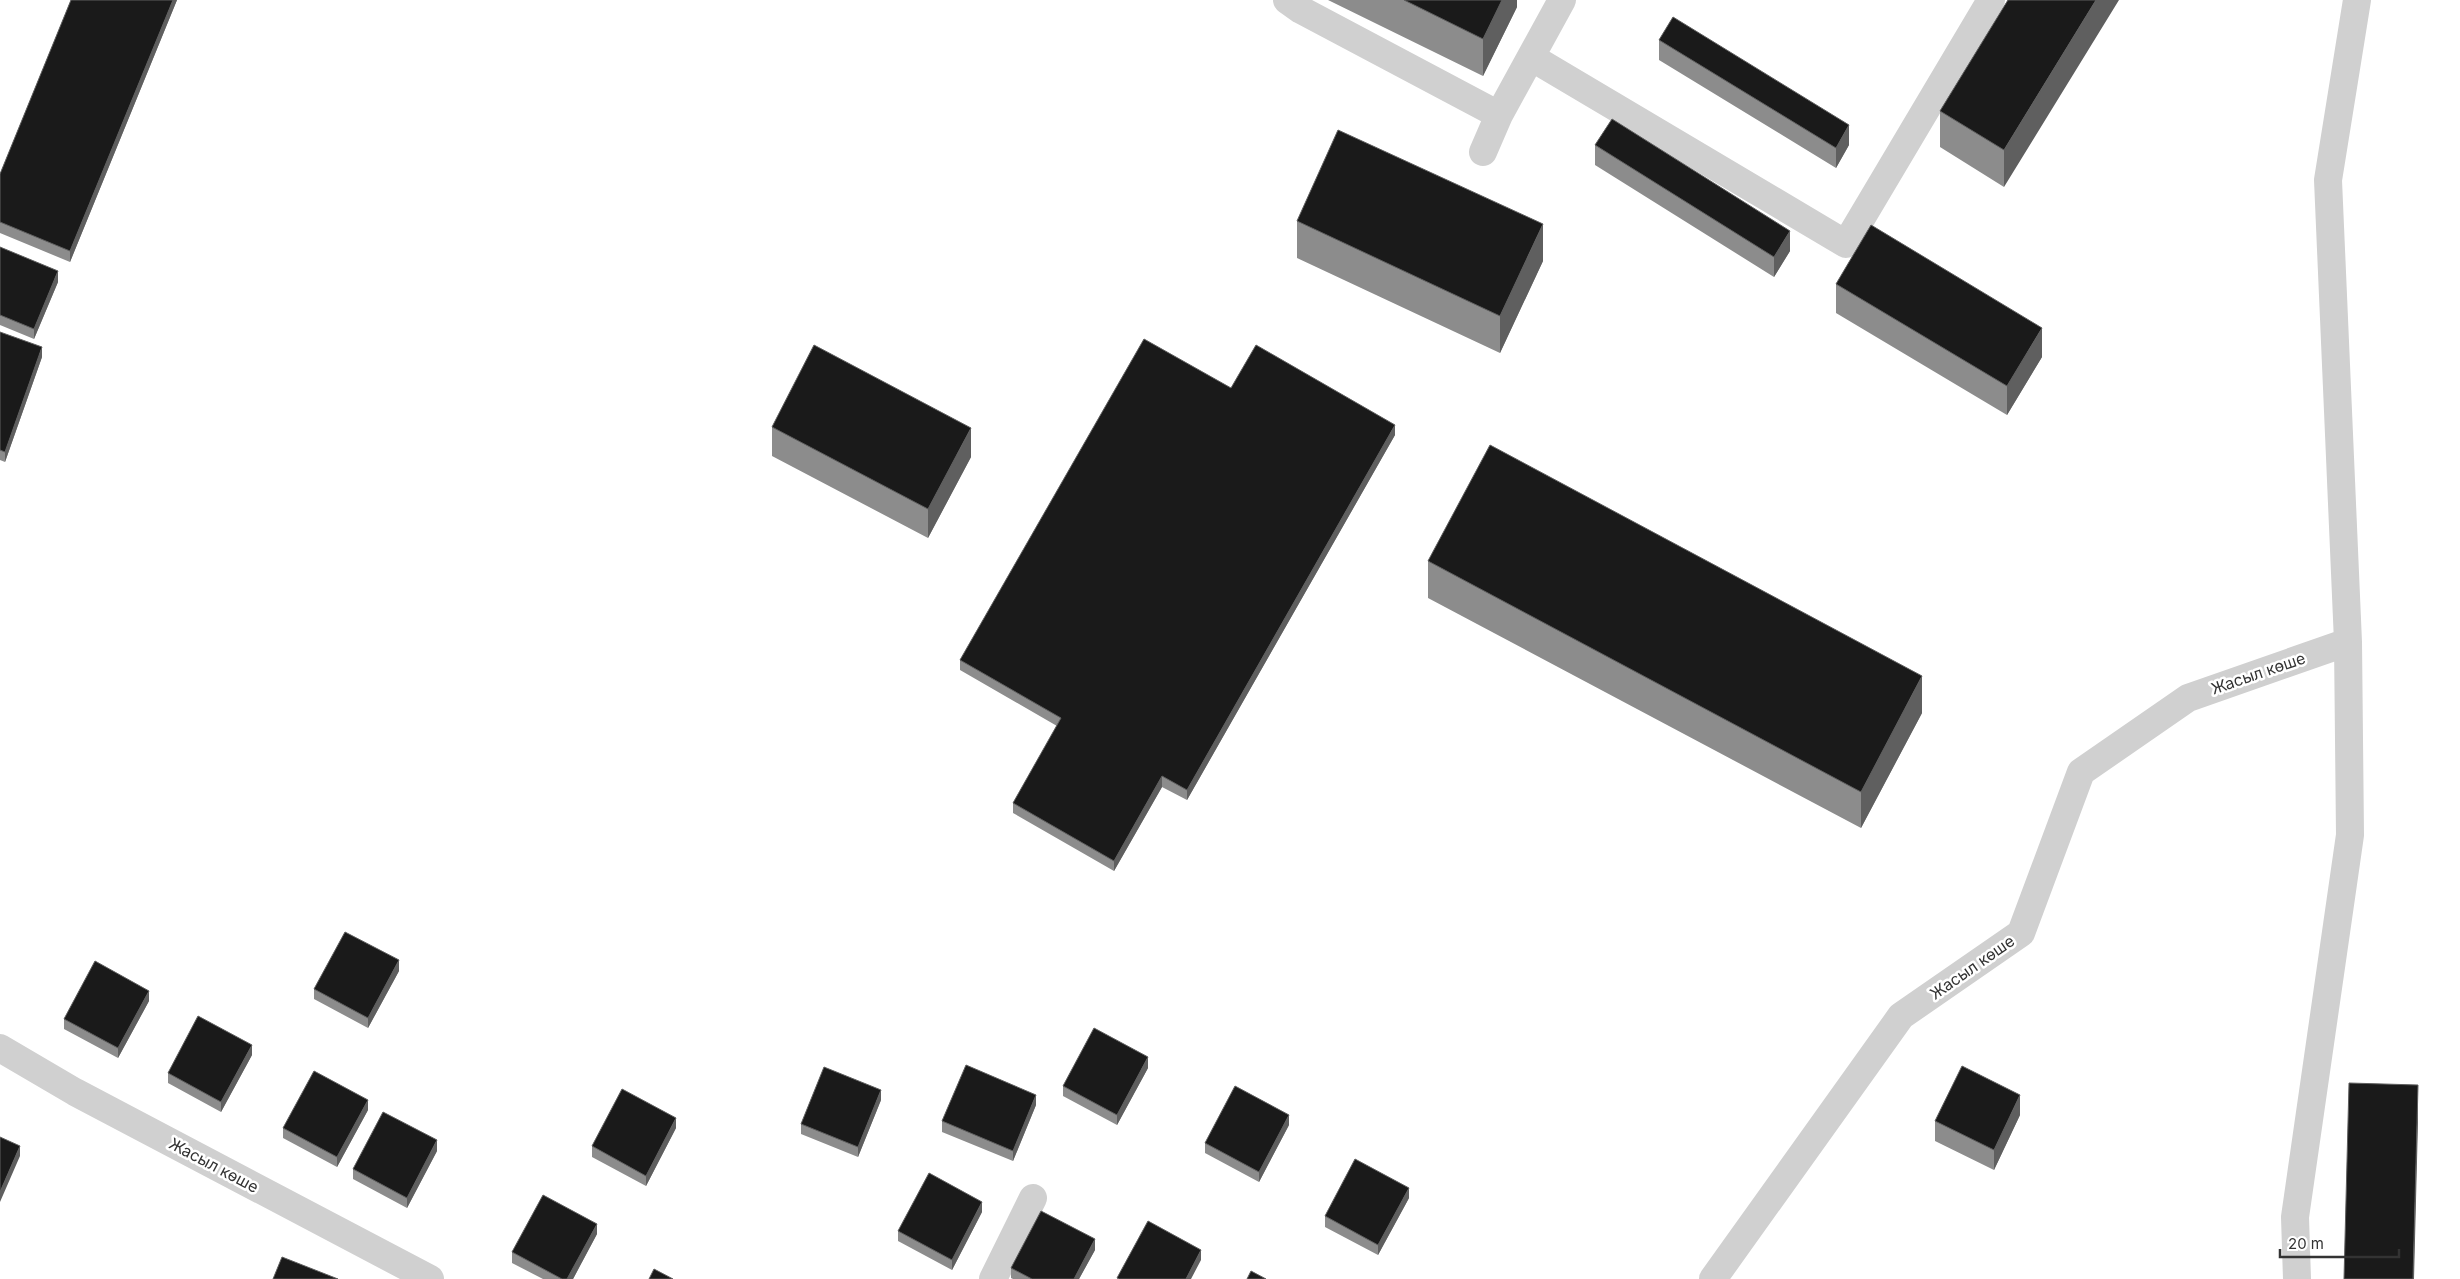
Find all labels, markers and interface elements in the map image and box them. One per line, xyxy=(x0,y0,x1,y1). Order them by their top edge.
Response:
street label: Жасыл көше xyxy=(2208,648,2308,698)
street label: Жасыл көше xyxy=(1926,931,2018,1003)
street label: Жасыл көше xyxy=(166,1133,262,1197)
scale bar xyxy=(2280,1226,2399,1258)
text: 20 m xyxy=(2288,1234,2324,1253)

